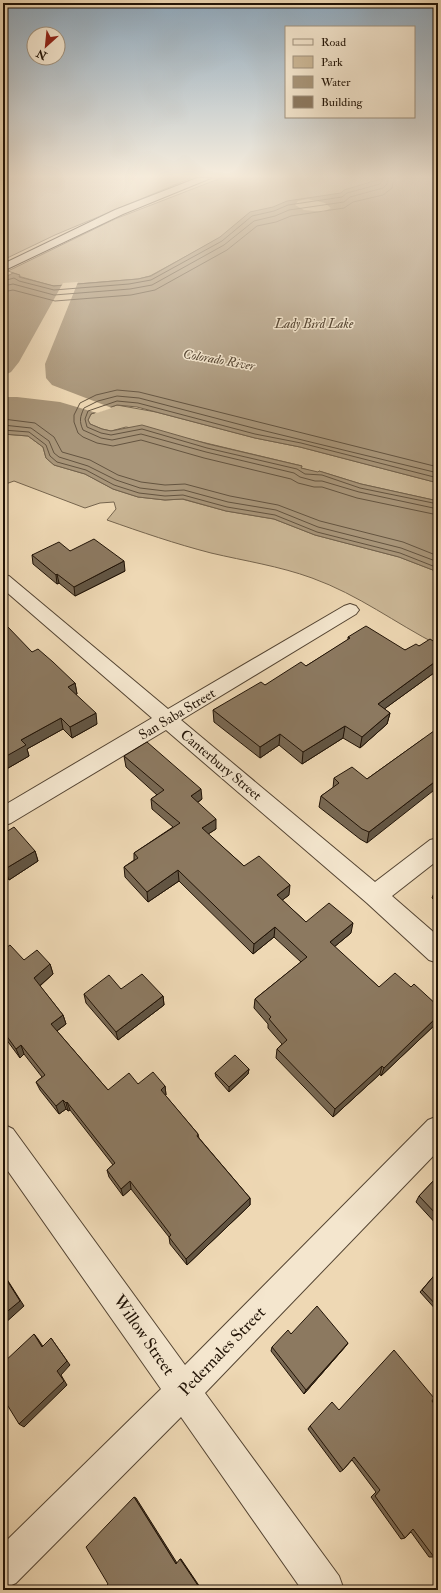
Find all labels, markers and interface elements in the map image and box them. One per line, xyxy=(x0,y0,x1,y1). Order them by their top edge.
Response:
north arrow xyxy=(26,26,66,66)
legend xyxy=(285,26,415,118)
text: Road xyxy=(321,35,346,50)
text: N xyxy=(33,46,50,63)
text: Park xyxy=(321,55,343,70)
text: Water xyxy=(320,75,351,90)
text: Building xyxy=(321,95,364,110)
water label: Lady Bird Lake xyxy=(274,316,354,332)
water label: Colorado River xyxy=(182,346,257,374)
street label: San Saba Street xyxy=(136,684,219,744)
street label: Canterbury Street xyxy=(176,726,265,805)
street label: Willow Street xyxy=(108,1290,180,1380)
street label: Pedernales Street xyxy=(174,1302,270,1400)

